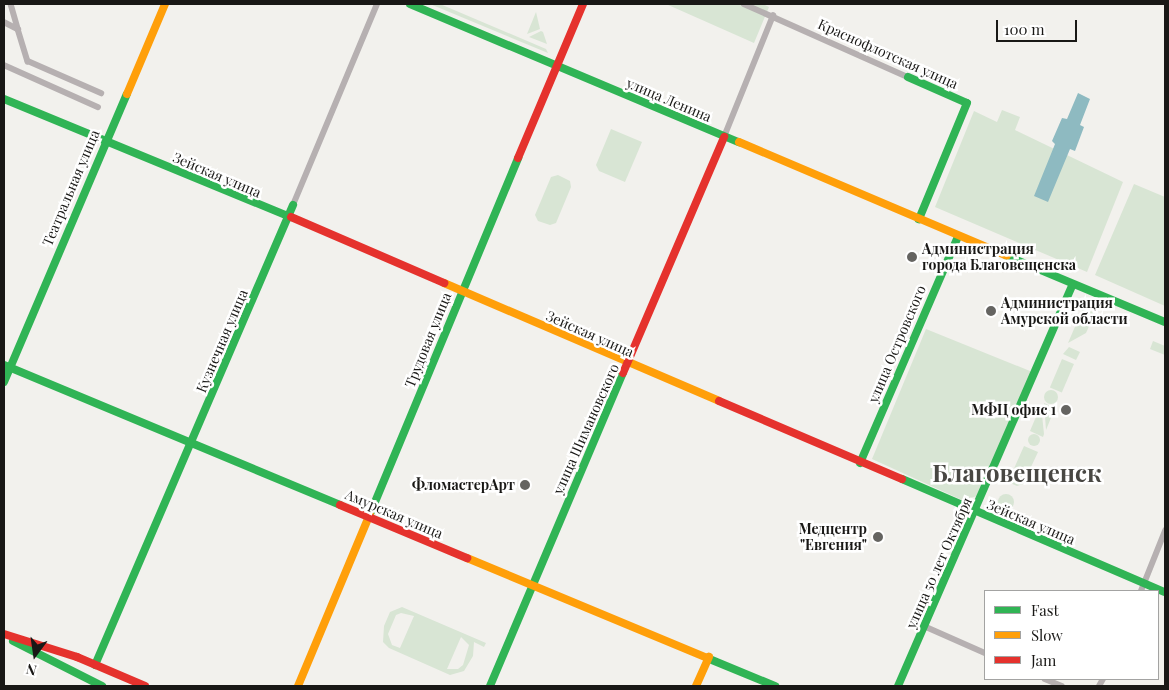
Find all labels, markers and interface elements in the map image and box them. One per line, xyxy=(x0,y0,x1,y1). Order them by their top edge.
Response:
scale bar xyxy=(999,10,1080,42)
street label: Краснофлотская улица xyxy=(815,15,961,93)
text: 100 m xyxy=(1004,19,1045,39)
street label: улица Ленина xyxy=(624,75,714,125)
street label: Театральная улица xyxy=(39,127,103,249)
street label: Зейская улица xyxy=(170,149,264,201)
place label: Администрация города Благовещенска xyxy=(922,241,1076,274)
marker: Администрация города Благовещенска xyxy=(906,251,918,263)
street label: улица Островского xyxy=(865,283,929,405)
street label: Кузнечная улица xyxy=(193,287,251,395)
street label: Трудовая улица xyxy=(401,290,455,390)
place label: Администрация Амурской области xyxy=(1001,295,1128,328)
marker: Администрация Амурской области xyxy=(985,305,997,317)
street label: Зейская улица xyxy=(544,307,636,361)
street label: улица Шимановского xyxy=(550,361,622,497)
place label: МФЦ офис 1 xyxy=(971,402,1056,418)
marker: МФЦ офис 1 xyxy=(1060,404,1072,416)
district label: Благовещенск xyxy=(932,459,1102,487)
place label: ФломастерАрт xyxy=(412,477,515,493)
marker: ФломастерАрт xyxy=(519,479,531,491)
street label: Амурская улица xyxy=(343,486,445,542)
street label: улица 50 лет Октября xyxy=(903,495,975,631)
street label: Зейская улица xyxy=(984,496,1078,548)
place label: Медцентр "Евгения" xyxy=(799,521,867,554)
marker: Медцентр "Евгения" xyxy=(871,530,885,544)
legend xyxy=(984,590,1159,680)
text: Fast xyxy=(1031,600,1059,620)
text: Slow xyxy=(1031,625,1063,645)
north arrow xyxy=(10,630,60,680)
text: Jam xyxy=(1031,650,1056,670)
text: N xyxy=(24,660,38,680)

